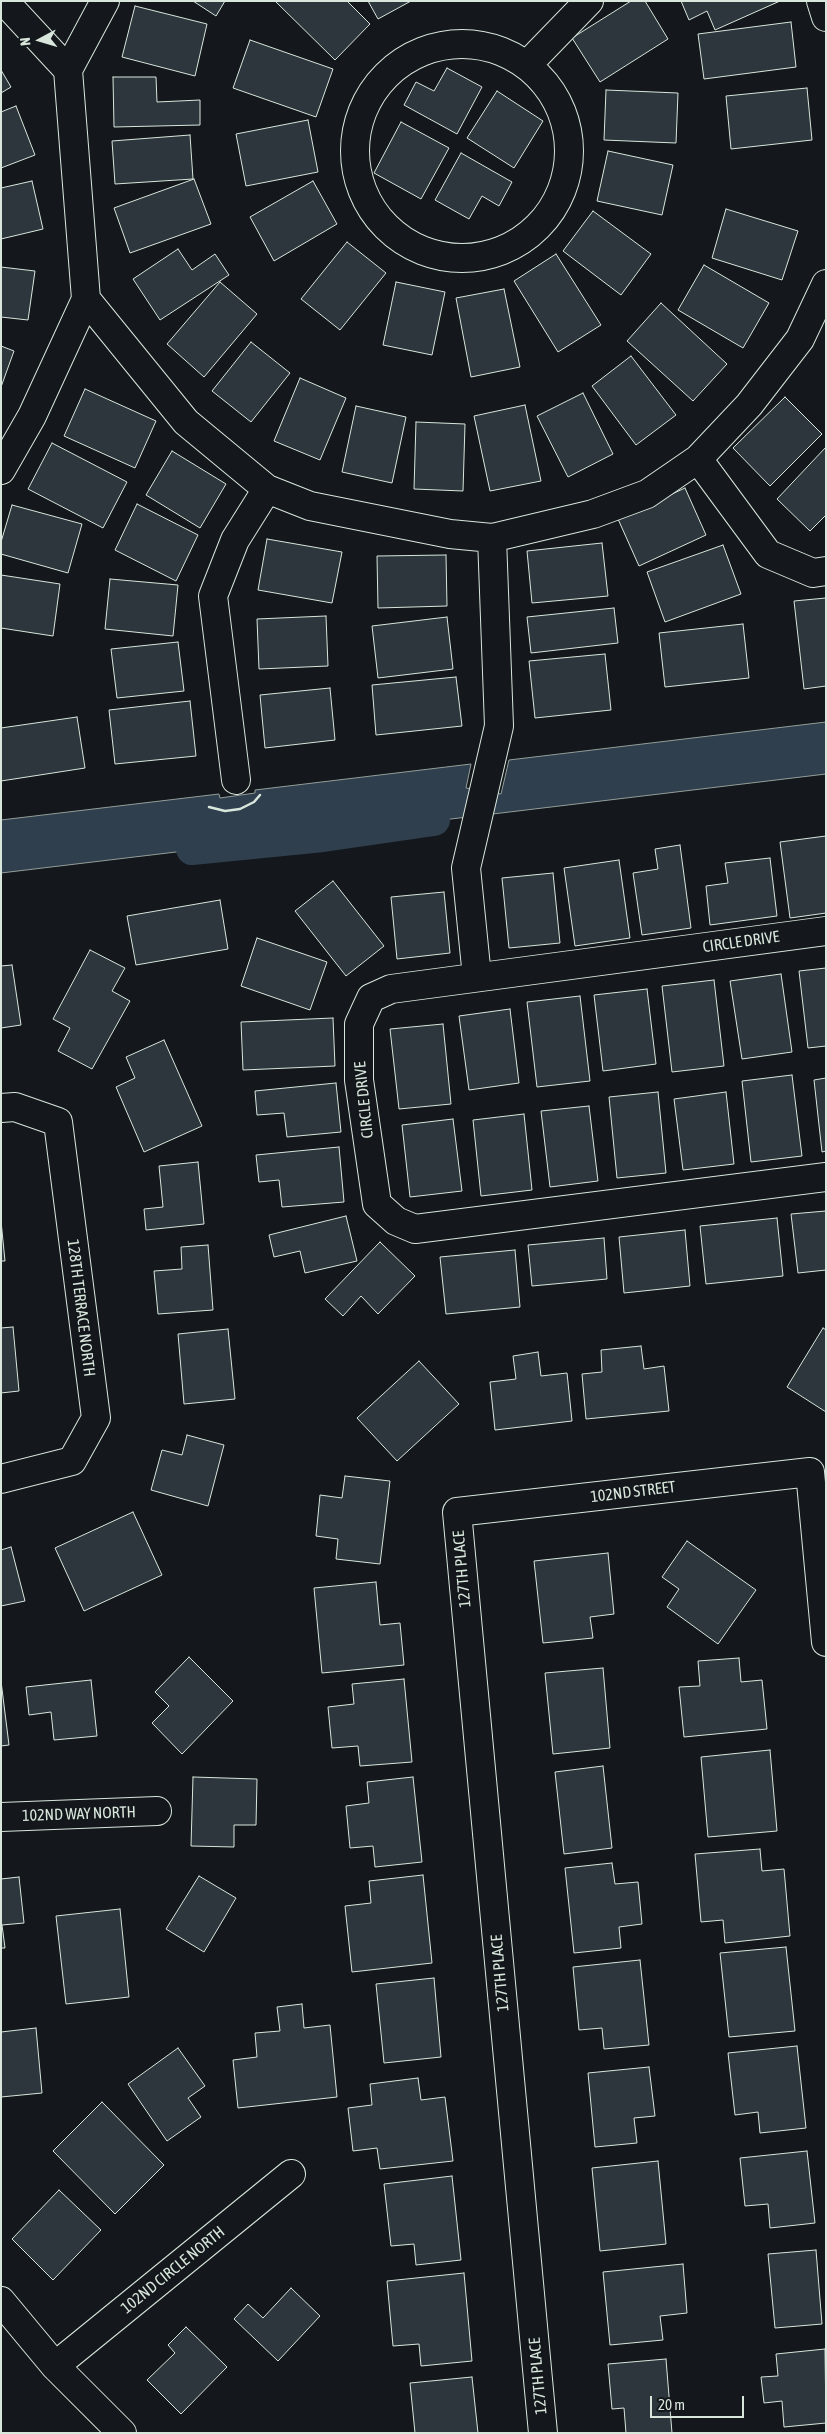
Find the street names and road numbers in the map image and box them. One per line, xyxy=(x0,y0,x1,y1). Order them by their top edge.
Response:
street label: CIRCLE DRIVE xyxy=(701,927,781,957)
street label: CIRCLE DRIVE xyxy=(350,1061,378,1139)
street label: 128TH TERRACE NORTH xyxy=(63,1238,99,1378)
street label: 102ND STREET xyxy=(589,1477,677,1507)
street label: 127TH PLACE xyxy=(449,1530,475,1608)
street label: 102ND WAY NORTH xyxy=(22,1802,136,1826)
street label: 127TH PLACE xyxy=(487,1934,513,2012)
street label: 102ND CIRCLE NORTH xyxy=(117,2222,229,2318)
street label: 127TH PLACE xyxy=(525,2337,551,2415)

